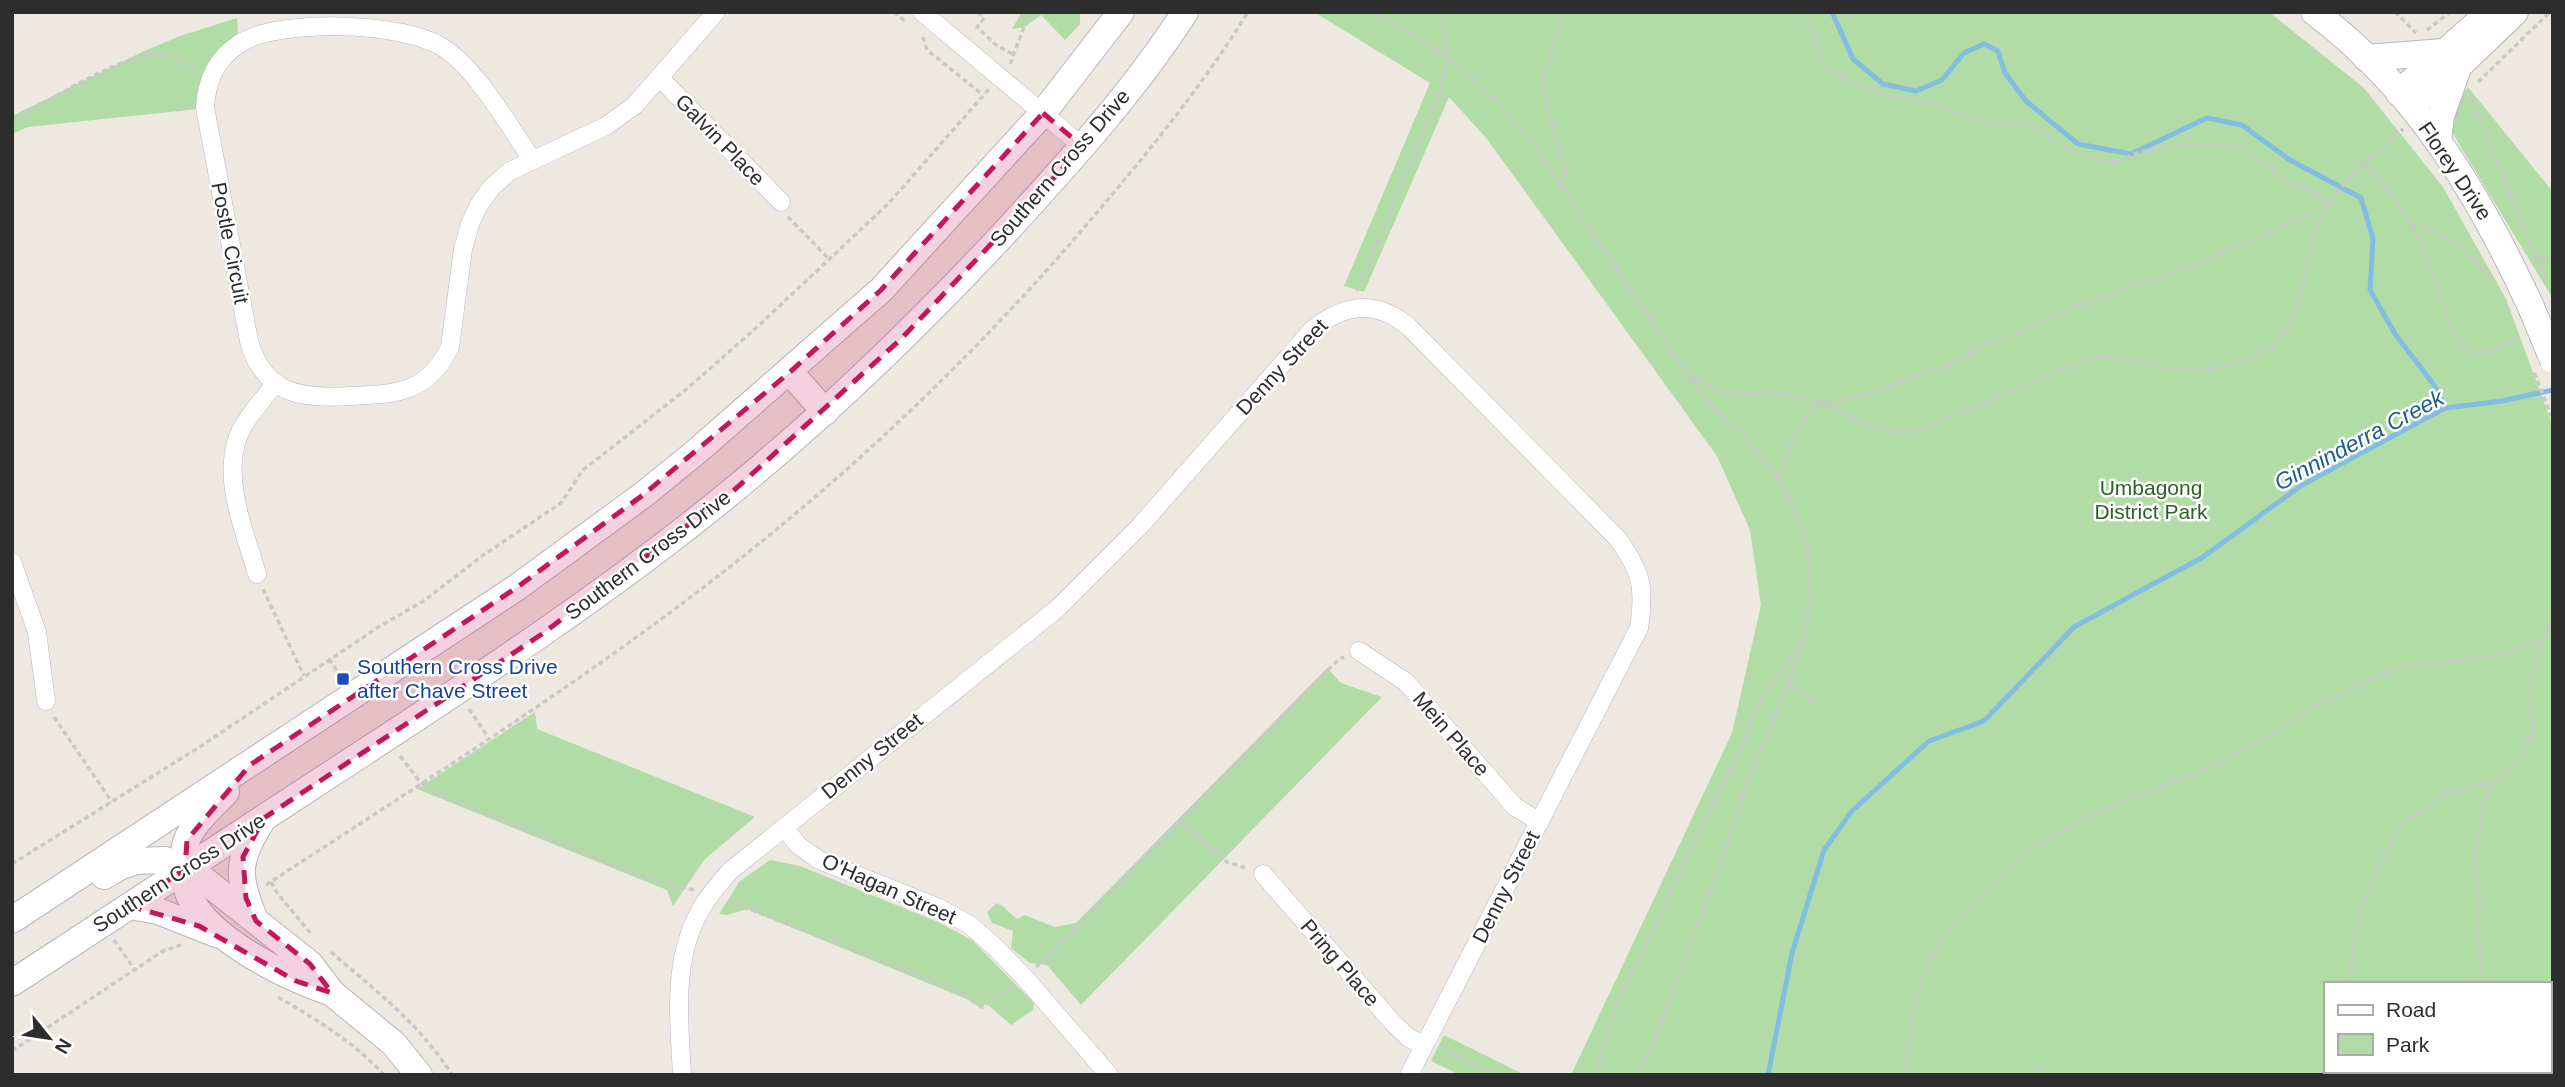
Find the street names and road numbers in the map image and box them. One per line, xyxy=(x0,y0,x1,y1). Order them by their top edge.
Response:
street label: Southern Cross Drive xyxy=(985,84,1134,251)
street label: Galvin Place xyxy=(671,89,770,190)
street label: Florey Drive xyxy=(2414,117,2497,224)
street label: Postle Circuit xyxy=(207,180,254,306)
street label: Denny Street xyxy=(1231,314,1332,419)
street label: Southern Cross Drive xyxy=(561,485,735,624)
street label: Mein Place xyxy=(1409,687,1494,780)
street label: Denny Street xyxy=(817,708,927,803)
street label: Southern Cross Drive xyxy=(88,808,269,937)
street label: Denny Street xyxy=(1467,827,1544,947)
street label: O'Hagan Street xyxy=(819,849,960,928)
street label: Pring Place xyxy=(1296,915,1384,1011)

